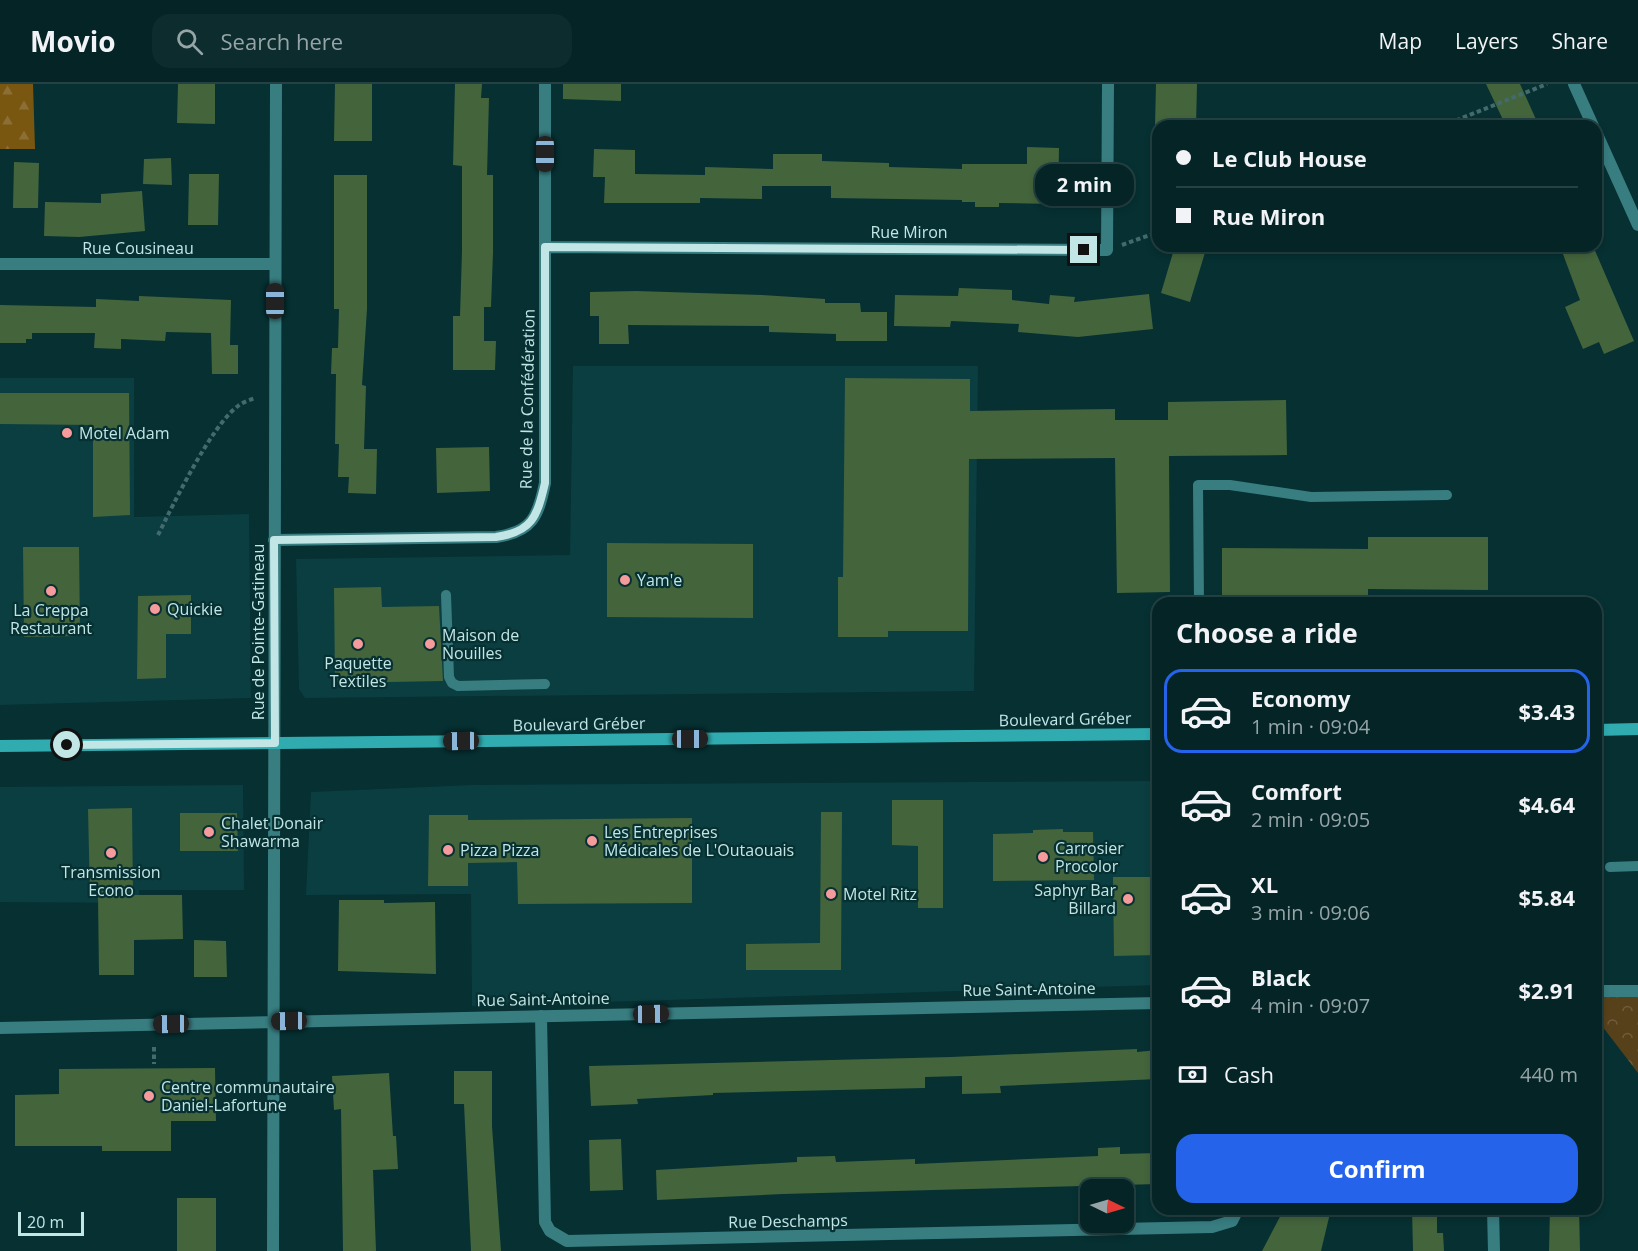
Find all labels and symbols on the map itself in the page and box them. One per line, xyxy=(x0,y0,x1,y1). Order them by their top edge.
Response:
car xyxy=(536,136,554,172)
callout: 2 min xyxy=(1034,163,1134,205)
street label: Rue Miron xyxy=(870,221,948,243)
route end xyxy=(1070,236,1097,263)
street label: Rue Cousineau xyxy=(82,237,194,259)
car xyxy=(266,283,284,319)
street label: Rue de la Confédération xyxy=(514,309,540,489)
place label: Motel Adam xyxy=(79,422,170,444)
marker: Motel Adam xyxy=(60,426,74,440)
street label: Rue de Pointe-Gatineau xyxy=(247,544,269,720)
place label: Yam'e xyxy=(637,569,682,591)
marker: Yam'e xyxy=(618,573,632,587)
marker: La Creppa Restaurant xyxy=(44,584,58,598)
place label: Quickie xyxy=(167,598,222,620)
place label: La Creppa Restaurant xyxy=(10,599,92,639)
marker: Quickie xyxy=(148,602,162,616)
place label: Maison de Nouilles xyxy=(442,624,519,664)
marker: Paquette Textiles xyxy=(351,637,365,651)
marker: Maison de Nouilles xyxy=(423,637,437,651)
place label: Paquette Textiles xyxy=(324,652,392,692)
street label: Boulevard Gréber xyxy=(998,707,1132,731)
street label: Boulevard Gréber xyxy=(512,712,646,736)
car xyxy=(672,730,708,748)
route start xyxy=(53,731,80,758)
car xyxy=(443,732,479,750)
place label: Chalet Donair Shawarma xyxy=(221,812,324,852)
place label: Les Entreprises Médicales de L'Outaouais xyxy=(604,821,794,861)
marker: Chalet Donair Shawarma xyxy=(202,825,216,839)
marker: Les Entreprises Médicales de L'Outaouais xyxy=(585,834,599,848)
place label: Carrosier Procolor xyxy=(1055,837,1124,877)
place label: Pizza Pizza xyxy=(460,839,539,861)
marker: Pizza Pizza xyxy=(441,843,455,857)
marker: Transmission Econo xyxy=(104,846,118,860)
marker: Carrosier Procolor xyxy=(1036,850,1050,864)
place label: Transmission Econo xyxy=(61,861,161,901)
place label: Saphyr Bar Billard xyxy=(1034,879,1116,919)
place label: Motel Ritz xyxy=(843,883,917,905)
marker: Motel Ritz xyxy=(824,887,838,901)
marker: Saphyr Bar Billard xyxy=(1121,892,1135,906)
street label: Rue Saint-Antoine xyxy=(962,977,1096,1001)
street label: Rue Saint-Antoine xyxy=(476,987,610,1011)
car xyxy=(633,1005,669,1023)
car xyxy=(271,1012,307,1030)
car xyxy=(153,1015,189,1033)
place label: Centre communautaire Daniel-Lafortune xyxy=(161,1076,335,1116)
marker: Centre communautaire Daniel-Lafortune xyxy=(142,1089,156,1103)
north arrow xyxy=(1080,1179,1134,1233)
scale bar xyxy=(18,1209,84,1236)
street label: Rue Deschamps xyxy=(728,1209,848,1233)

